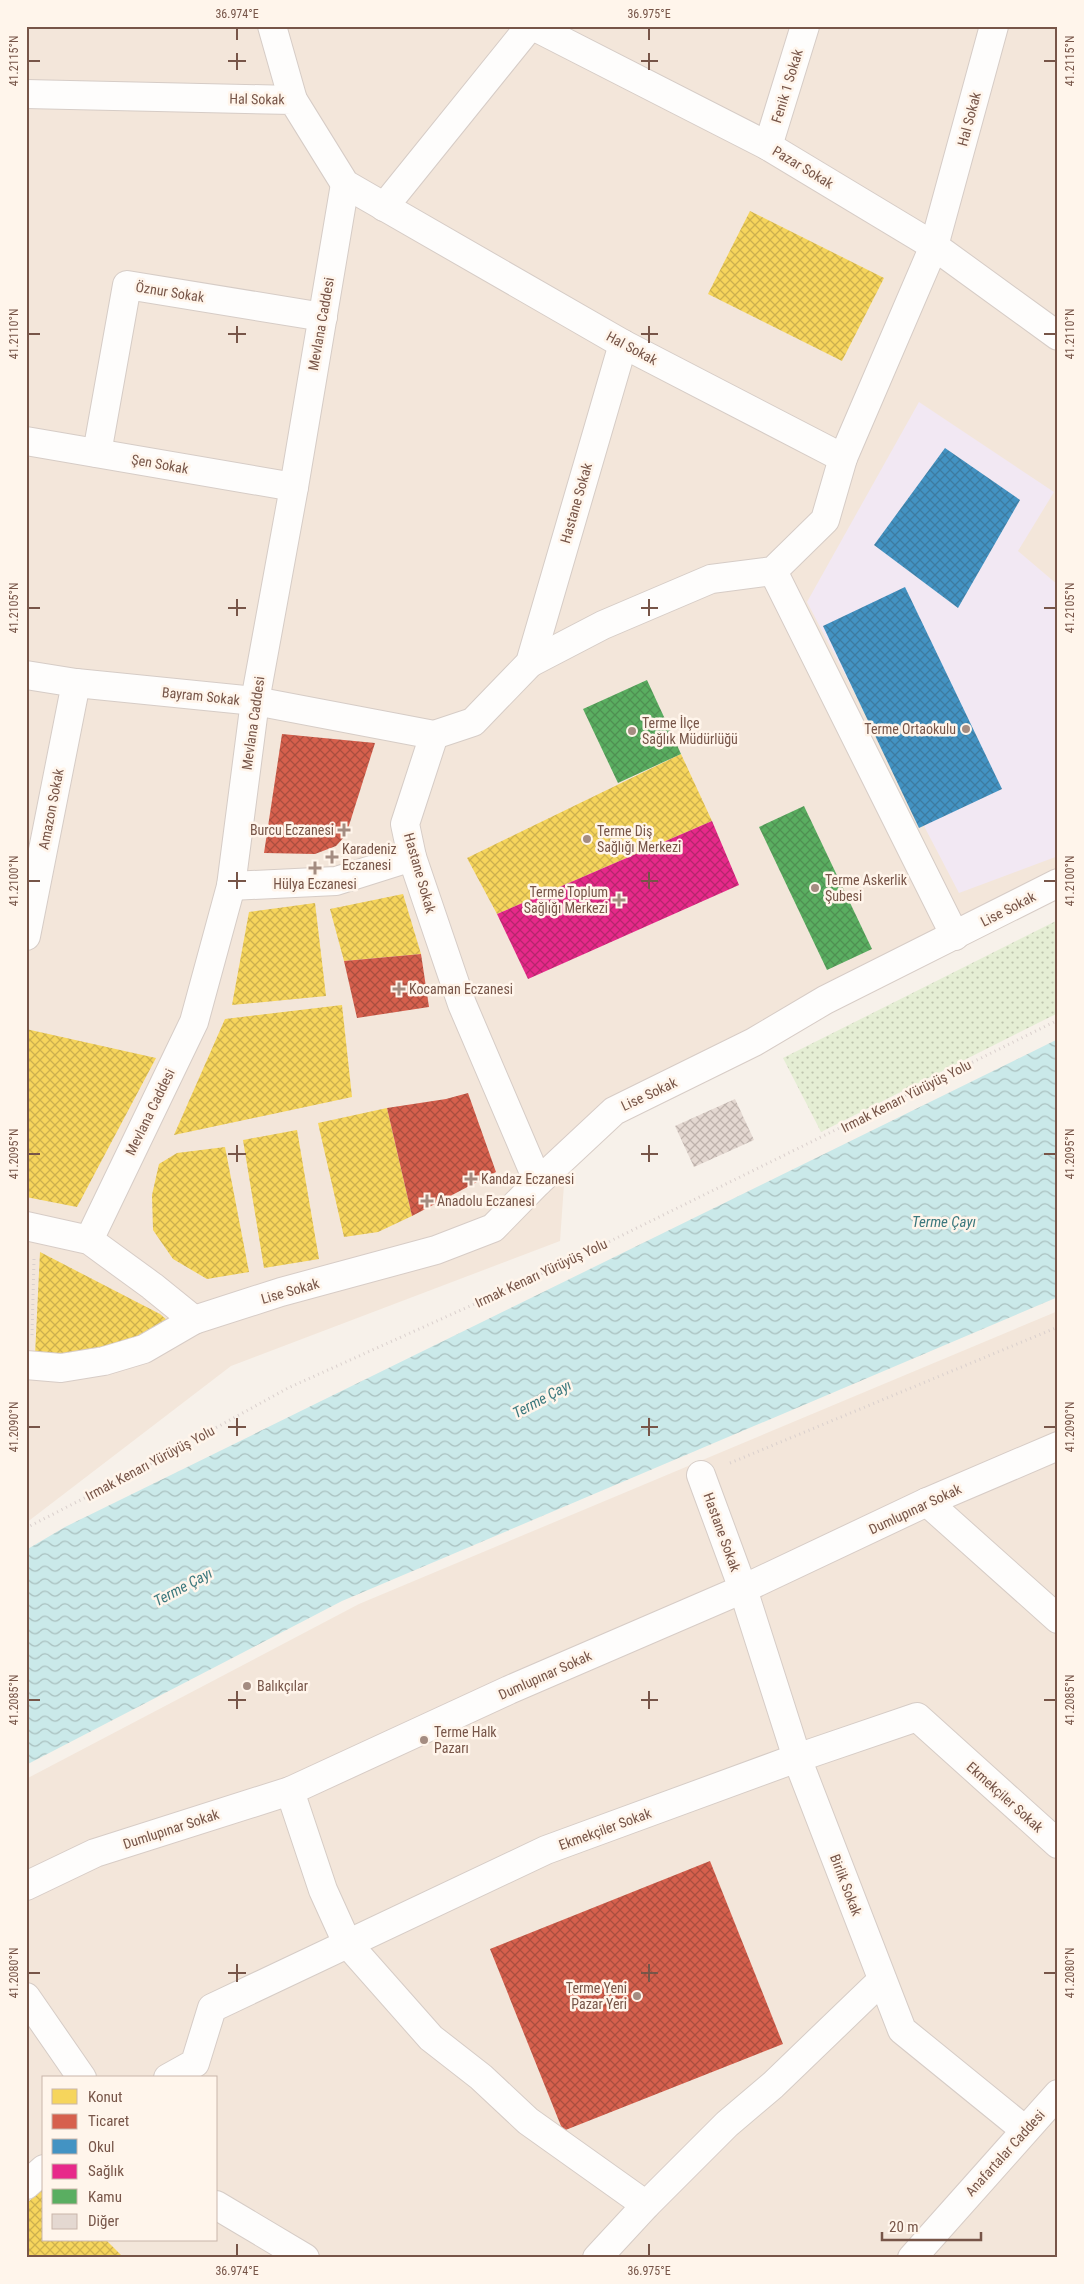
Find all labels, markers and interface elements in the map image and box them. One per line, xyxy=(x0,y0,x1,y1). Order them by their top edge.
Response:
text: 36.974°E xyxy=(215,7,259,21)
text: 36.975°E xyxy=(627,7,671,21)
text: 41.2115°N xyxy=(7,36,21,86)
text: 41.2115°N xyxy=(1063,36,1077,86)
street label: Fenik 1 Sokak xyxy=(768,46,806,125)
street label: Hal Sokak xyxy=(954,89,984,148)
street label: Hal Sokak xyxy=(229,91,286,107)
street label: Pazar Sokak xyxy=(770,143,837,192)
street label: Mevlana Caddesi xyxy=(305,276,337,372)
street label: Öznur Sokak xyxy=(135,279,206,305)
text: 41.2110°N xyxy=(7,309,21,359)
text: 41.2110°N xyxy=(1063,309,1077,359)
street label: Hal Sokak xyxy=(604,328,661,368)
street label: Şen Sokak xyxy=(130,451,190,477)
street label: Hastane Sokak xyxy=(557,460,595,545)
text: 41.2105°N xyxy=(7,583,21,633)
text: 41.2105°N xyxy=(1063,583,1077,633)
street label: Mevlana Caddesi xyxy=(239,675,267,771)
street label: Bayram Sokak xyxy=(161,684,241,708)
place label: Terme İlçe Sağlık Müdürlüğü xyxy=(642,715,738,747)
place label: Terme Ortaokulu xyxy=(864,721,956,737)
marker: Terme Ortaokulu xyxy=(960,723,972,735)
marker: Terme İlçe Sağlık Müdürlüğü xyxy=(626,725,638,737)
street label: Amazon Sokak xyxy=(35,767,67,851)
place label: Burcu Eczanesi xyxy=(250,822,334,838)
place label: Terme Diş Sağlığı Merkezi xyxy=(597,823,681,855)
marker: Burcu Eczanesi xyxy=(338,824,350,836)
street label: Hastane Sokak xyxy=(401,831,439,916)
marker: Terme Diş Sağlığı Merkezi xyxy=(581,833,593,845)
place label: Karadeniz Eczanesi xyxy=(342,841,397,873)
marker: Karadeniz Eczanesi xyxy=(326,851,338,863)
text: 41.2100°N xyxy=(7,856,21,906)
text: 41.2100°N xyxy=(1063,856,1077,906)
marker: Hülya Eczanesi xyxy=(309,862,321,874)
place label: Terme Askerlik Şubesi xyxy=(825,872,908,904)
place label: Hülya Eczanesi xyxy=(273,876,357,892)
marker: Terme Askerlik Şubesi xyxy=(809,882,821,894)
place label: Terme Toplum Sağlığı Merkezi xyxy=(524,884,608,916)
street label: Lise Sokak xyxy=(978,888,1039,930)
marker: Terme Toplum Sağlığı Merkezi xyxy=(612,893,626,907)
place label: Kocaman Eczanesi xyxy=(409,981,513,997)
marker: Kocaman Eczanesi xyxy=(393,983,405,995)
street label: Irmak Kenarı Yürüyüş Yolu xyxy=(838,1056,974,1136)
street label: Mevlana Caddesi xyxy=(122,1066,178,1158)
street label: Lise Sokak xyxy=(619,1074,680,1114)
text: 41.2095°N xyxy=(7,1129,21,1179)
text: 41.2095°N xyxy=(1063,1129,1077,1179)
place label: Kandaz Eczanesi xyxy=(481,1171,574,1187)
marker: Kandaz Eczanesi xyxy=(465,1173,477,1185)
place label: Anadolu Eczanesi xyxy=(437,1193,535,1209)
marker: Anadolu Eczanesi xyxy=(421,1195,433,1207)
water label: Terme Çayı xyxy=(912,1213,976,1231)
street label: Irmak Kenarı Yürüyüş Yolu xyxy=(472,1235,610,1311)
street label: Lise Sokak xyxy=(259,1275,322,1307)
water label: Terme Çayı xyxy=(510,1376,574,1422)
text: 41.2090°N xyxy=(7,1402,21,1452)
text: 41.2090°N xyxy=(1063,1402,1077,1452)
street label: Irmak Kenarı Yürüyüş Yolu xyxy=(83,1422,217,1504)
street label: Dumlupınar Sokak xyxy=(866,1480,964,1537)
street label: Hastane Sokak xyxy=(700,1490,744,1574)
water label: Terme Çayı xyxy=(151,1564,215,1610)
street label: Dumlupınar Sokak xyxy=(496,1647,595,1703)
text: 41.2085°N xyxy=(7,1675,21,1725)
text: 41.2085°N xyxy=(1063,1675,1077,1725)
place label: Balıkçılar xyxy=(257,1678,308,1694)
marker: Balıkçılar xyxy=(241,1680,253,1692)
place label: Terme Halk Pazarı xyxy=(434,1724,497,1756)
marker: Terme Halk Pazarı xyxy=(418,1734,430,1746)
street label: Ekmekçiler Sokak xyxy=(964,1759,1047,1836)
street label: Ekmekçiler Sokak xyxy=(557,1805,654,1853)
street label: Dumlupınar Sokak xyxy=(121,1806,222,1852)
street label: Birlik Sokak xyxy=(827,1852,865,1919)
text: 41.2080°N xyxy=(7,1948,21,1998)
text: 41.2080°N xyxy=(1063,1948,1077,1998)
place label: Terme Yeni Pazar Yeri xyxy=(566,1980,627,2012)
marker: Terme Yeni Pazar Yeri xyxy=(631,1990,643,2002)
legend xyxy=(42,2076,218,2242)
text: Konut xyxy=(88,2088,122,2106)
street label: Anafartalar Caddesi xyxy=(962,2107,1048,2199)
text: Ticaret xyxy=(88,2112,129,2130)
text: Okul xyxy=(88,2138,114,2156)
text: Sağlık xyxy=(88,2162,124,2180)
text: Kamu xyxy=(88,2188,122,2206)
scale bar xyxy=(882,2209,980,2241)
text: Diğer xyxy=(88,2212,119,2230)
text: 20 m xyxy=(889,2218,919,2236)
text: 36.974°E xyxy=(215,2264,259,2278)
text: 36.975°E xyxy=(627,2264,671,2278)

